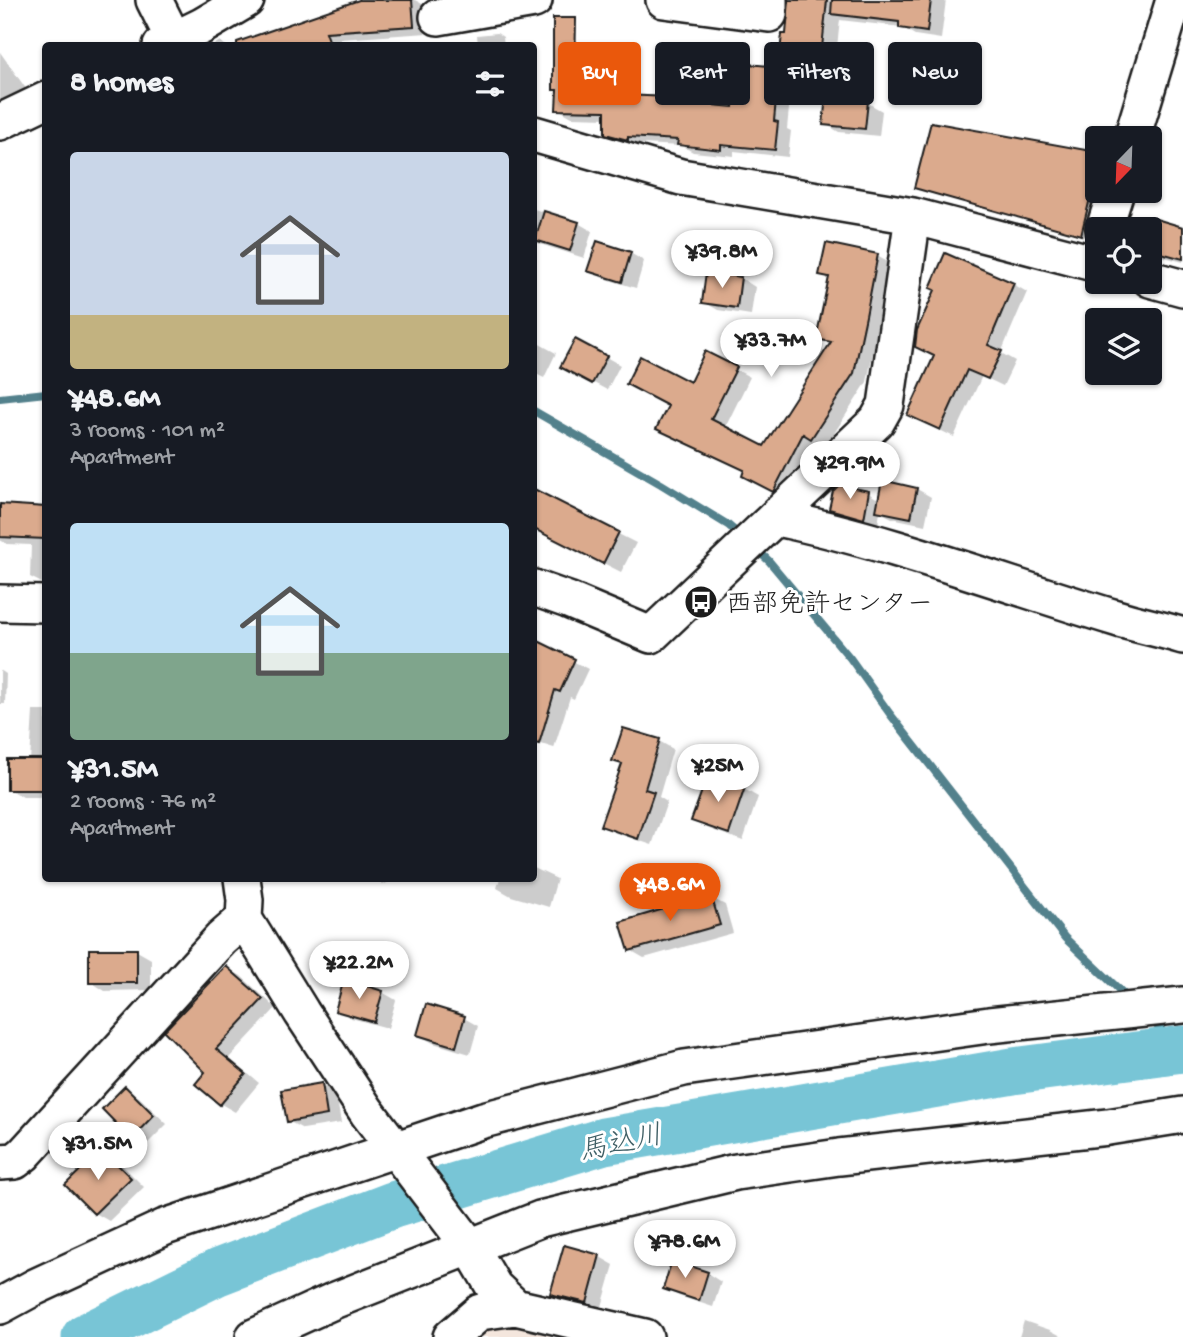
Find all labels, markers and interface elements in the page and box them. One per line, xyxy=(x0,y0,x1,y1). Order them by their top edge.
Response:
chip: Buy xyxy=(558,42,641,105)
chip: Rent xyxy=(655,42,750,105)
chip: Filters xyxy=(764,42,874,105)
chip: New xyxy=(888,42,982,105)
icon: filters xyxy=(471,65,509,103)
text: 8 homes xyxy=(70,67,173,102)
north arrow xyxy=(1085,126,1162,203)
map controls xyxy=(1085,126,1162,385)
icon: home xyxy=(227,197,353,323)
button: locate xyxy=(1085,217,1162,294)
pin: ¥39.8M xyxy=(665,230,779,290)
text: ¥39.8M xyxy=(687,239,757,266)
button: layers xyxy=(1085,308,1162,385)
pin: ¥33.7M xyxy=(714,320,828,379)
text: ¥33.7M xyxy=(736,328,806,355)
text: ¥48.6M xyxy=(70,383,160,418)
text: 3 rooms · 101 m² xyxy=(70,418,225,445)
pin: ¥29.9M xyxy=(793,442,907,501)
text: Apartment xyxy=(70,445,174,472)
text: ¥29.9M xyxy=(816,450,884,477)
icon: home xyxy=(227,568,353,694)
bus stop icon: 西部免許センター xyxy=(682,583,720,621)
place label: 西部免許センター xyxy=(726,589,933,622)
pin: ¥25M xyxy=(677,744,759,804)
text: ¥25M xyxy=(693,753,743,780)
text: ¥31.5M xyxy=(70,754,158,789)
text: 2 rooms · 76 m² xyxy=(70,789,216,816)
text: Apartment xyxy=(70,816,174,843)
pin: ¥48.6M xyxy=(613,864,727,923)
text: ¥48.6M xyxy=(636,872,705,899)
pin: ¥22.2M xyxy=(302,942,416,1001)
text: ¥22.2M xyxy=(325,950,393,977)
water label: 馬込川 xyxy=(576,1120,665,1170)
pin: ¥31.5M xyxy=(41,1122,155,1182)
text: ¥31.5M xyxy=(64,1131,132,1158)
pin: ¥78.6M xyxy=(628,1220,742,1280)
text: ¥78.6M xyxy=(650,1229,720,1256)

